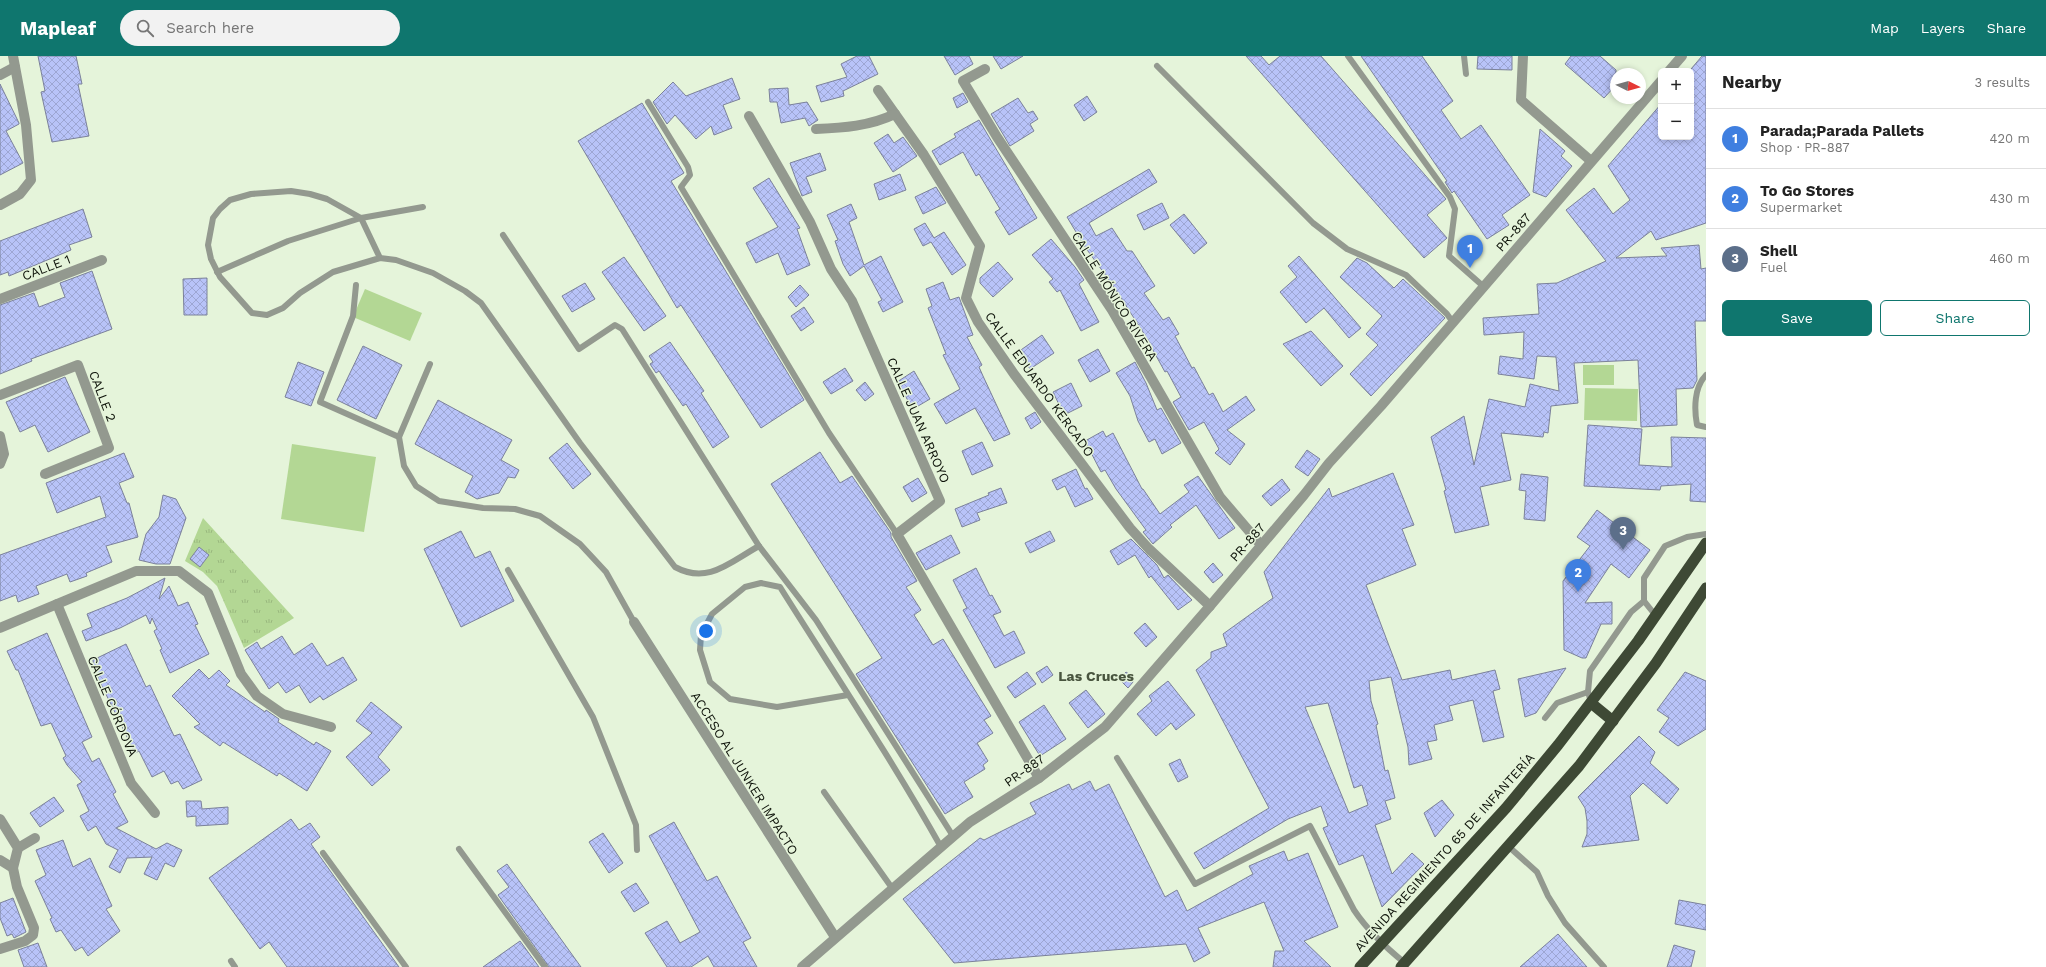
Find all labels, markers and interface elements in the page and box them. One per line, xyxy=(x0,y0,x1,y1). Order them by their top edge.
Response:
search box xyxy=(120,10,400,46)
text: Mapleaf xyxy=(20,17,96,40)
icon: search xyxy=(134,17,156,39)
text: Search here xyxy=(166,19,254,37)
text: Map xyxy=(1870,20,1899,36)
text: Layers xyxy=(1921,20,1965,36)
text: Share xyxy=(1987,20,2026,36)
north arrow xyxy=(1610,68,1646,104)
map controls xyxy=(1658,68,1694,140)
button: + xyxy=(1658,68,1694,104)
text: Nearby xyxy=(1722,72,1781,92)
text: 3 results xyxy=(1975,75,2030,90)
button: − xyxy=(1658,104,1694,140)
text: Parada;Parada Pallets xyxy=(1760,122,1924,140)
text: 1 xyxy=(1732,131,1738,146)
text: 420 m xyxy=(1990,131,2030,146)
text: Shop · PR-887 xyxy=(1760,140,1850,155)
text: To Go Stores xyxy=(1760,182,1854,200)
text: 2 xyxy=(1731,191,1739,206)
text: 430 m xyxy=(1990,191,2030,206)
text: Supermarket xyxy=(1760,200,1842,215)
street label: PR-887 xyxy=(1493,210,1534,254)
street label: CALLE MÓNICO RIVERA xyxy=(1069,228,1162,364)
pin: 1 xyxy=(1457,235,1483,268)
text: Shell xyxy=(1760,242,1797,260)
street label: CALLE 1 xyxy=(20,251,72,284)
text: 3 xyxy=(1731,251,1739,266)
text: 460 m xyxy=(1989,251,2030,266)
text: Fuel xyxy=(1760,260,1787,275)
button: Save xyxy=(1722,300,1872,336)
button: Share xyxy=(1880,300,2030,336)
street label: CALLE EDUARDO KERCADO xyxy=(982,309,1097,460)
street label: CALLE JUAN ARROYO xyxy=(884,355,953,485)
street label: CALLE 2 xyxy=(86,369,119,424)
pin: 3 xyxy=(1610,517,1636,550)
street label: PR-887 xyxy=(1227,520,1268,564)
pin: 2 xyxy=(1565,559,1591,592)
your location xyxy=(696,621,716,641)
street label: CALLE CÓRDOVA xyxy=(84,653,142,759)
district label: Las Cruces xyxy=(1058,668,1134,684)
street label: ACCESO AL JUNKER IMPACTO xyxy=(688,689,801,857)
street label: AVENIDA REGIMIENTO 65 DE INFANTERÍA xyxy=(1350,749,1538,955)
street label: PR-887 xyxy=(1001,751,1047,790)

